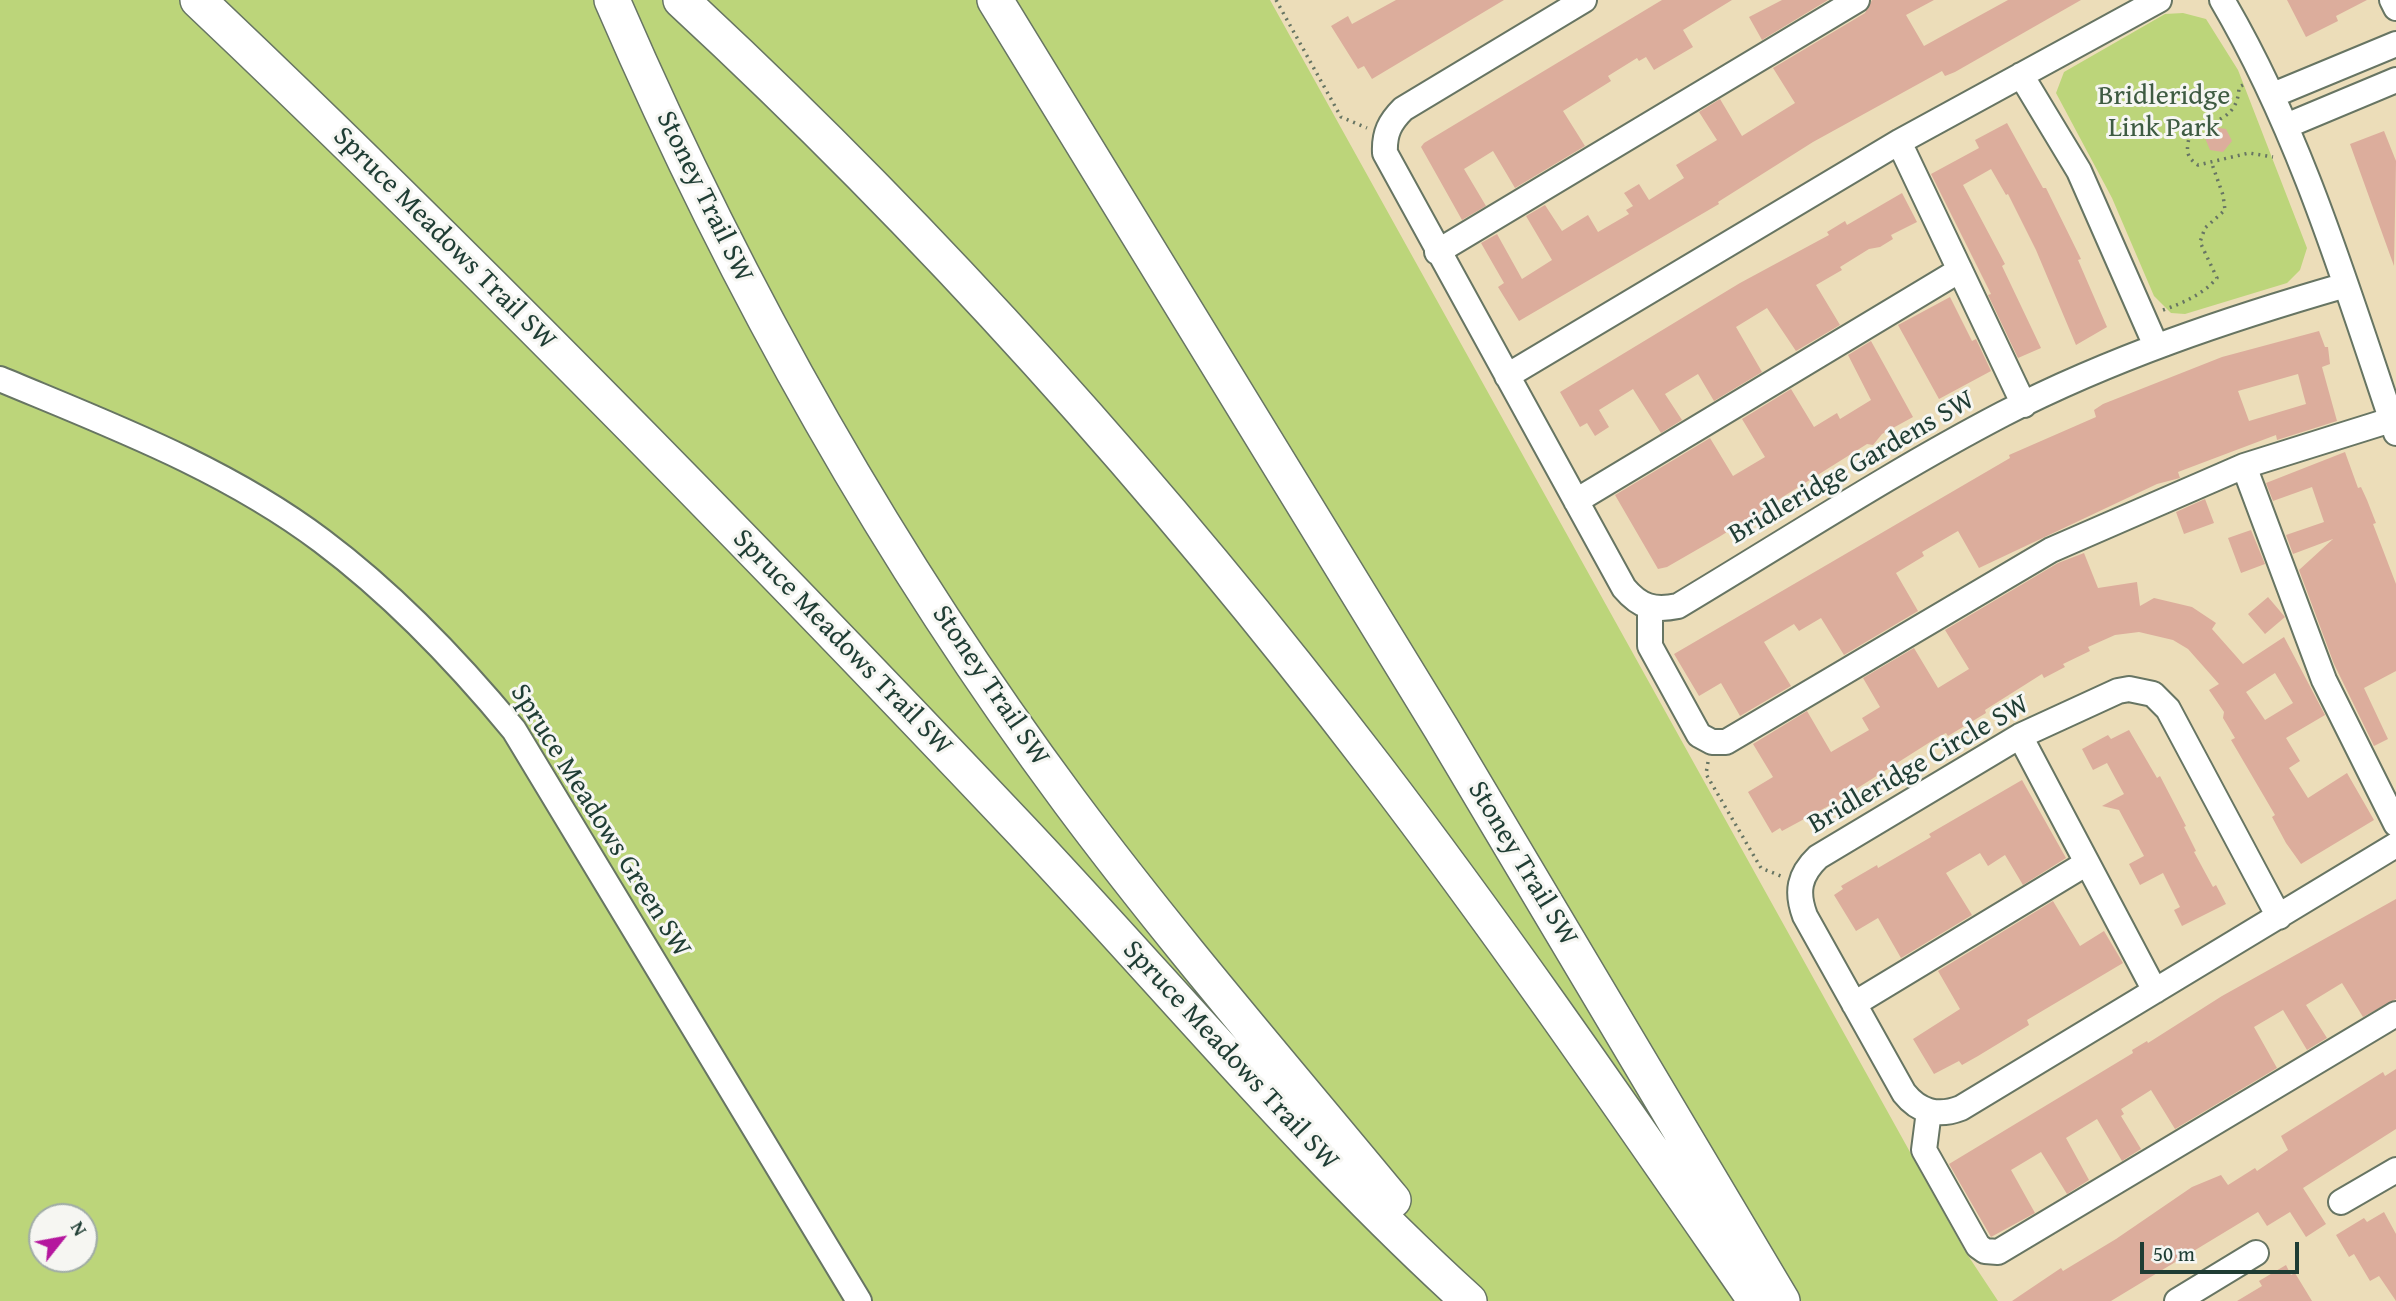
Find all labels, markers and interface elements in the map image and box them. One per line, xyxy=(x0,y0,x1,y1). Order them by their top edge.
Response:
park label: Bridleridge Link Park xyxy=(2098,80,2230,146)
street label: Stoney Trail SW xyxy=(648,106,760,288)
street label: Spruce Meadows Trail SW xyxy=(325,120,563,358)
street label: Bridleridge Gardens SW xyxy=(1723,384,1981,552)
street label: Spruce Meadows Trail SW xyxy=(725,523,959,763)
street label: Stoney Trail SW xyxy=(924,599,1056,773)
street label: Spruce Meadows Green SW xyxy=(502,678,698,964)
street label: Bridleridge Circle SW xyxy=(1803,688,2035,842)
street label: Stoney Trail SW xyxy=(1460,775,1584,953)
street label: Spruce Meadows Trail SW xyxy=(1115,934,1345,1178)
north arrow xyxy=(28,1203,98,1273)
text: N xyxy=(64,1216,95,1241)
scale bar xyxy=(2144,1228,2303,1272)
text: 50 m xyxy=(2153,1238,2195,1269)

